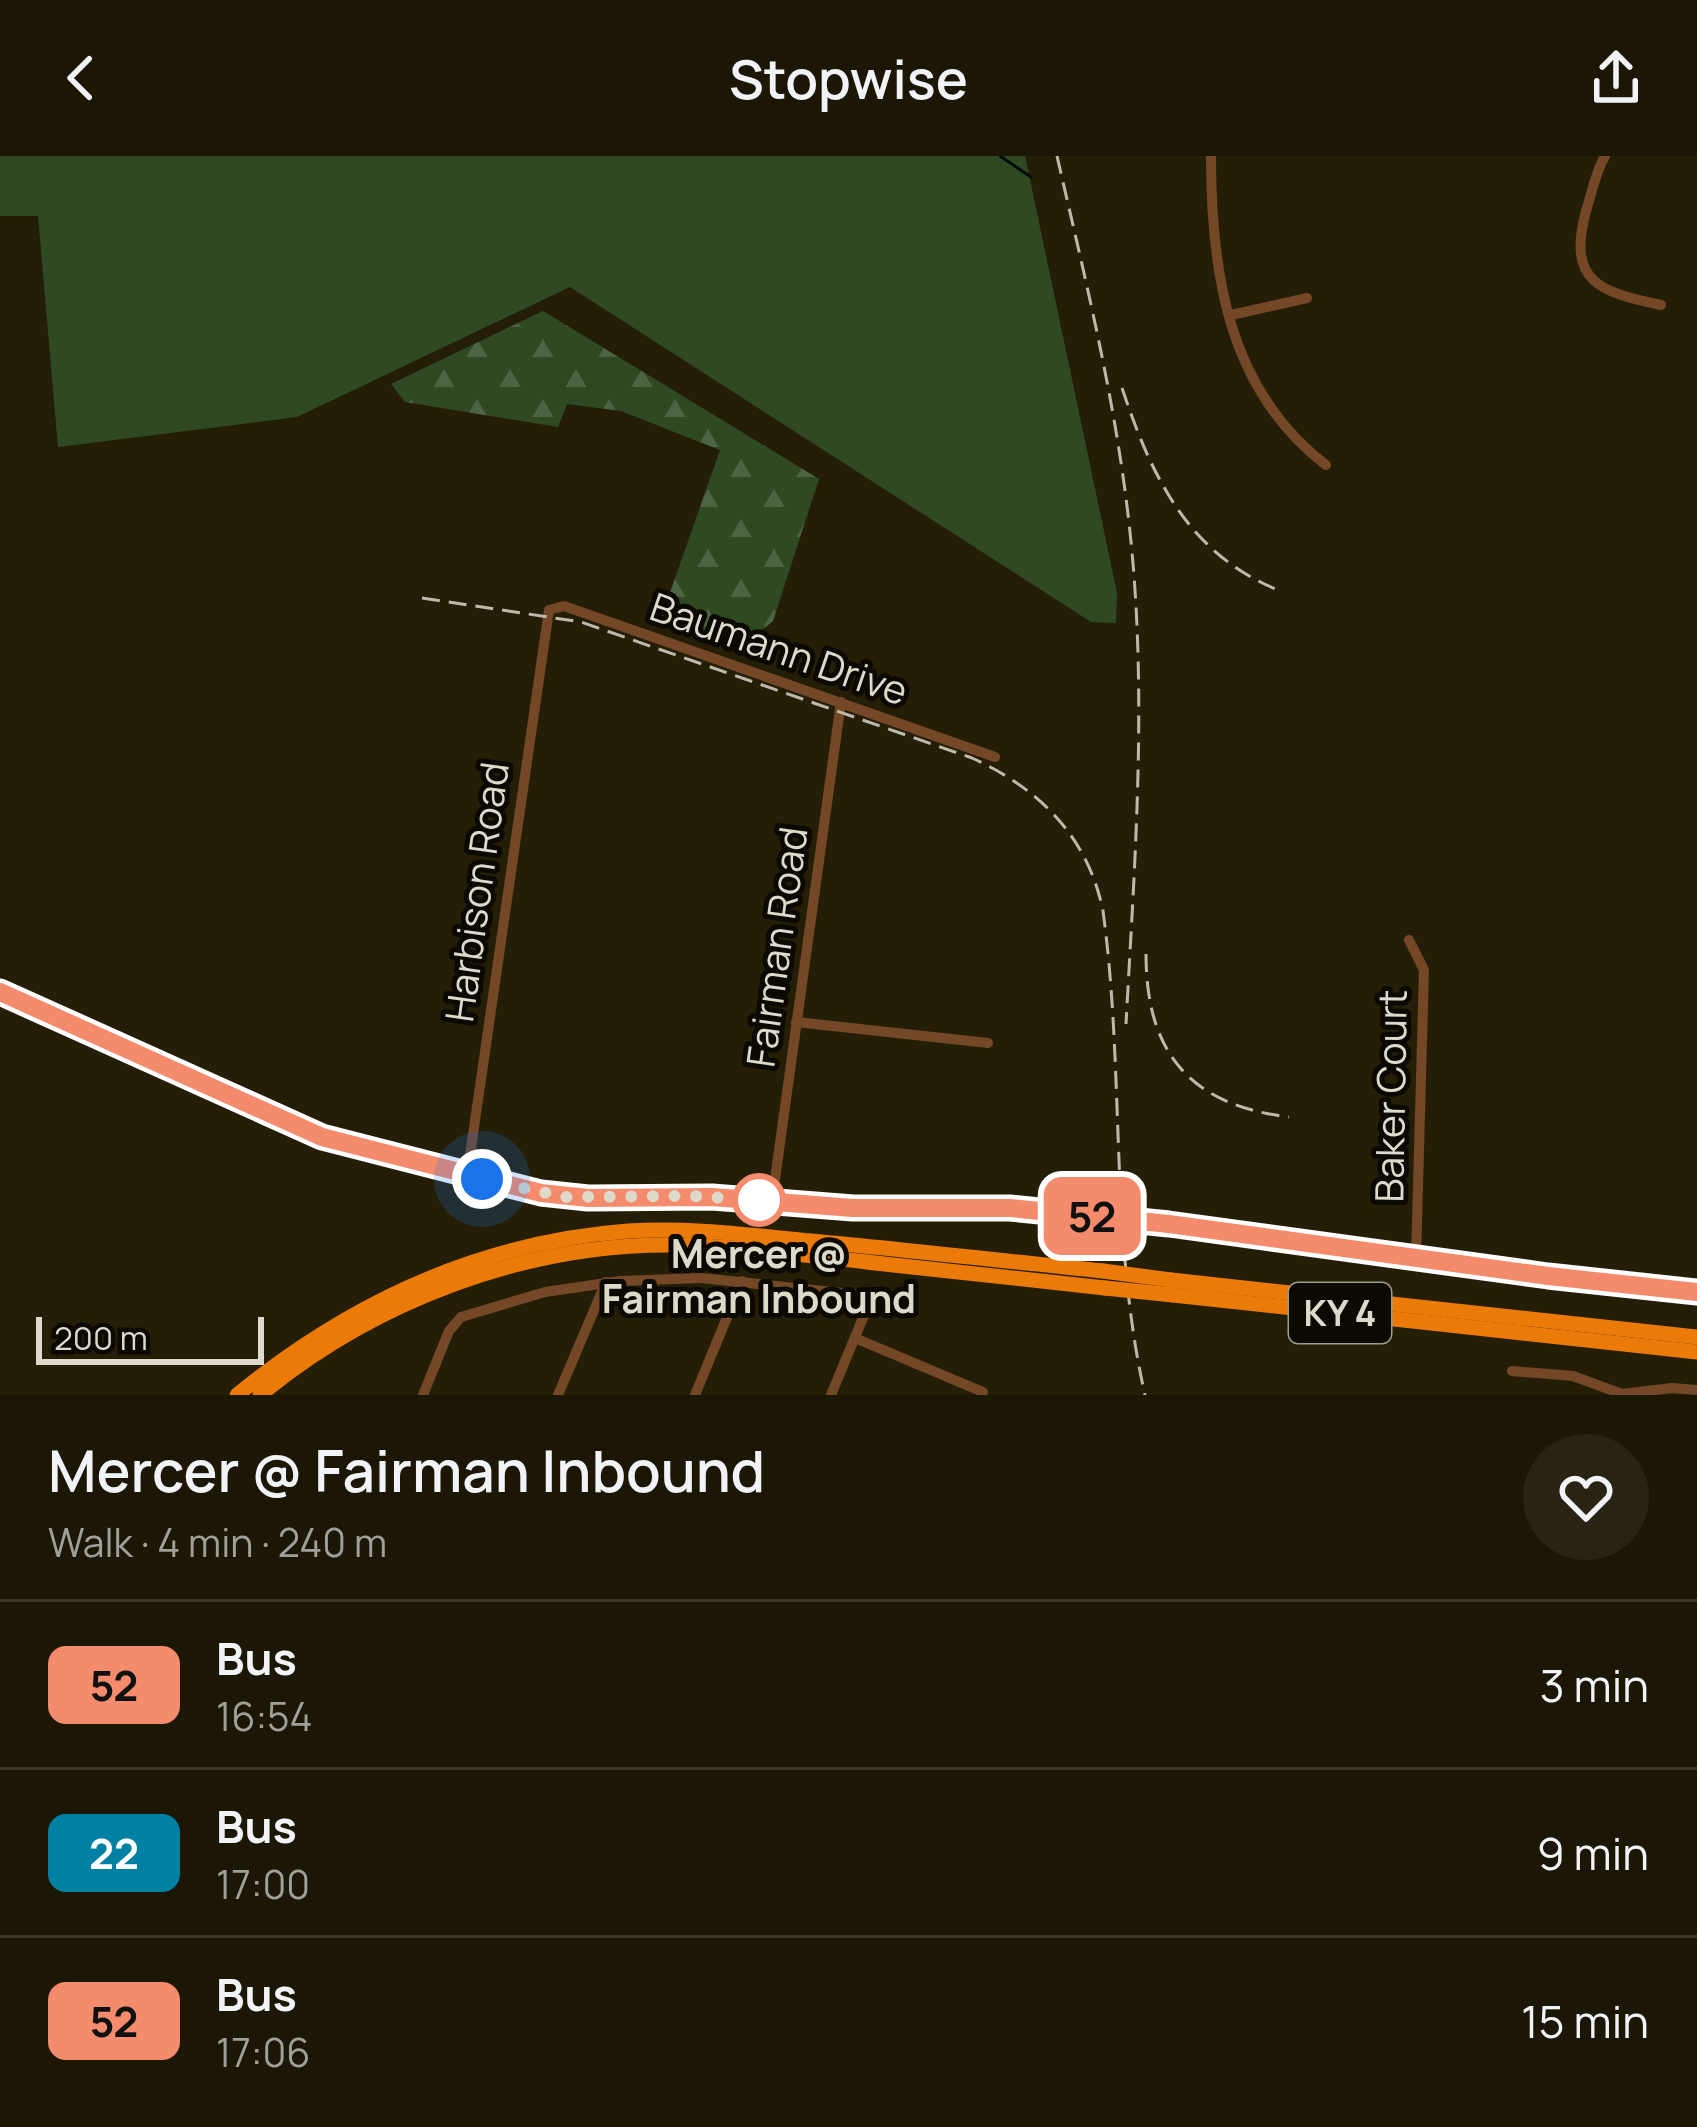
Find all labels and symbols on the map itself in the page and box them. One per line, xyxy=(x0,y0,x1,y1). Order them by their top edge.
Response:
street label: Baumann Drive xyxy=(643,579,915,717)
street label: Harbison Road xyxy=(431,759,521,1025)
street label: Fairman Road xyxy=(732,823,820,1070)
street label: Baker Court xyxy=(1361,989,1419,1203)
your location xyxy=(452,1149,512,1209)
marker: Mercer @ Fairman Inbound xyxy=(734,1175,784,1225)
line badge: 52 xyxy=(1038,1177,1146,1255)
place label: Mercer @ Fairman Inbound xyxy=(602,1226,916,1325)
road number: KY 4 xyxy=(1289,1283,1391,1343)
scale bar xyxy=(36,1311,264,1364)

